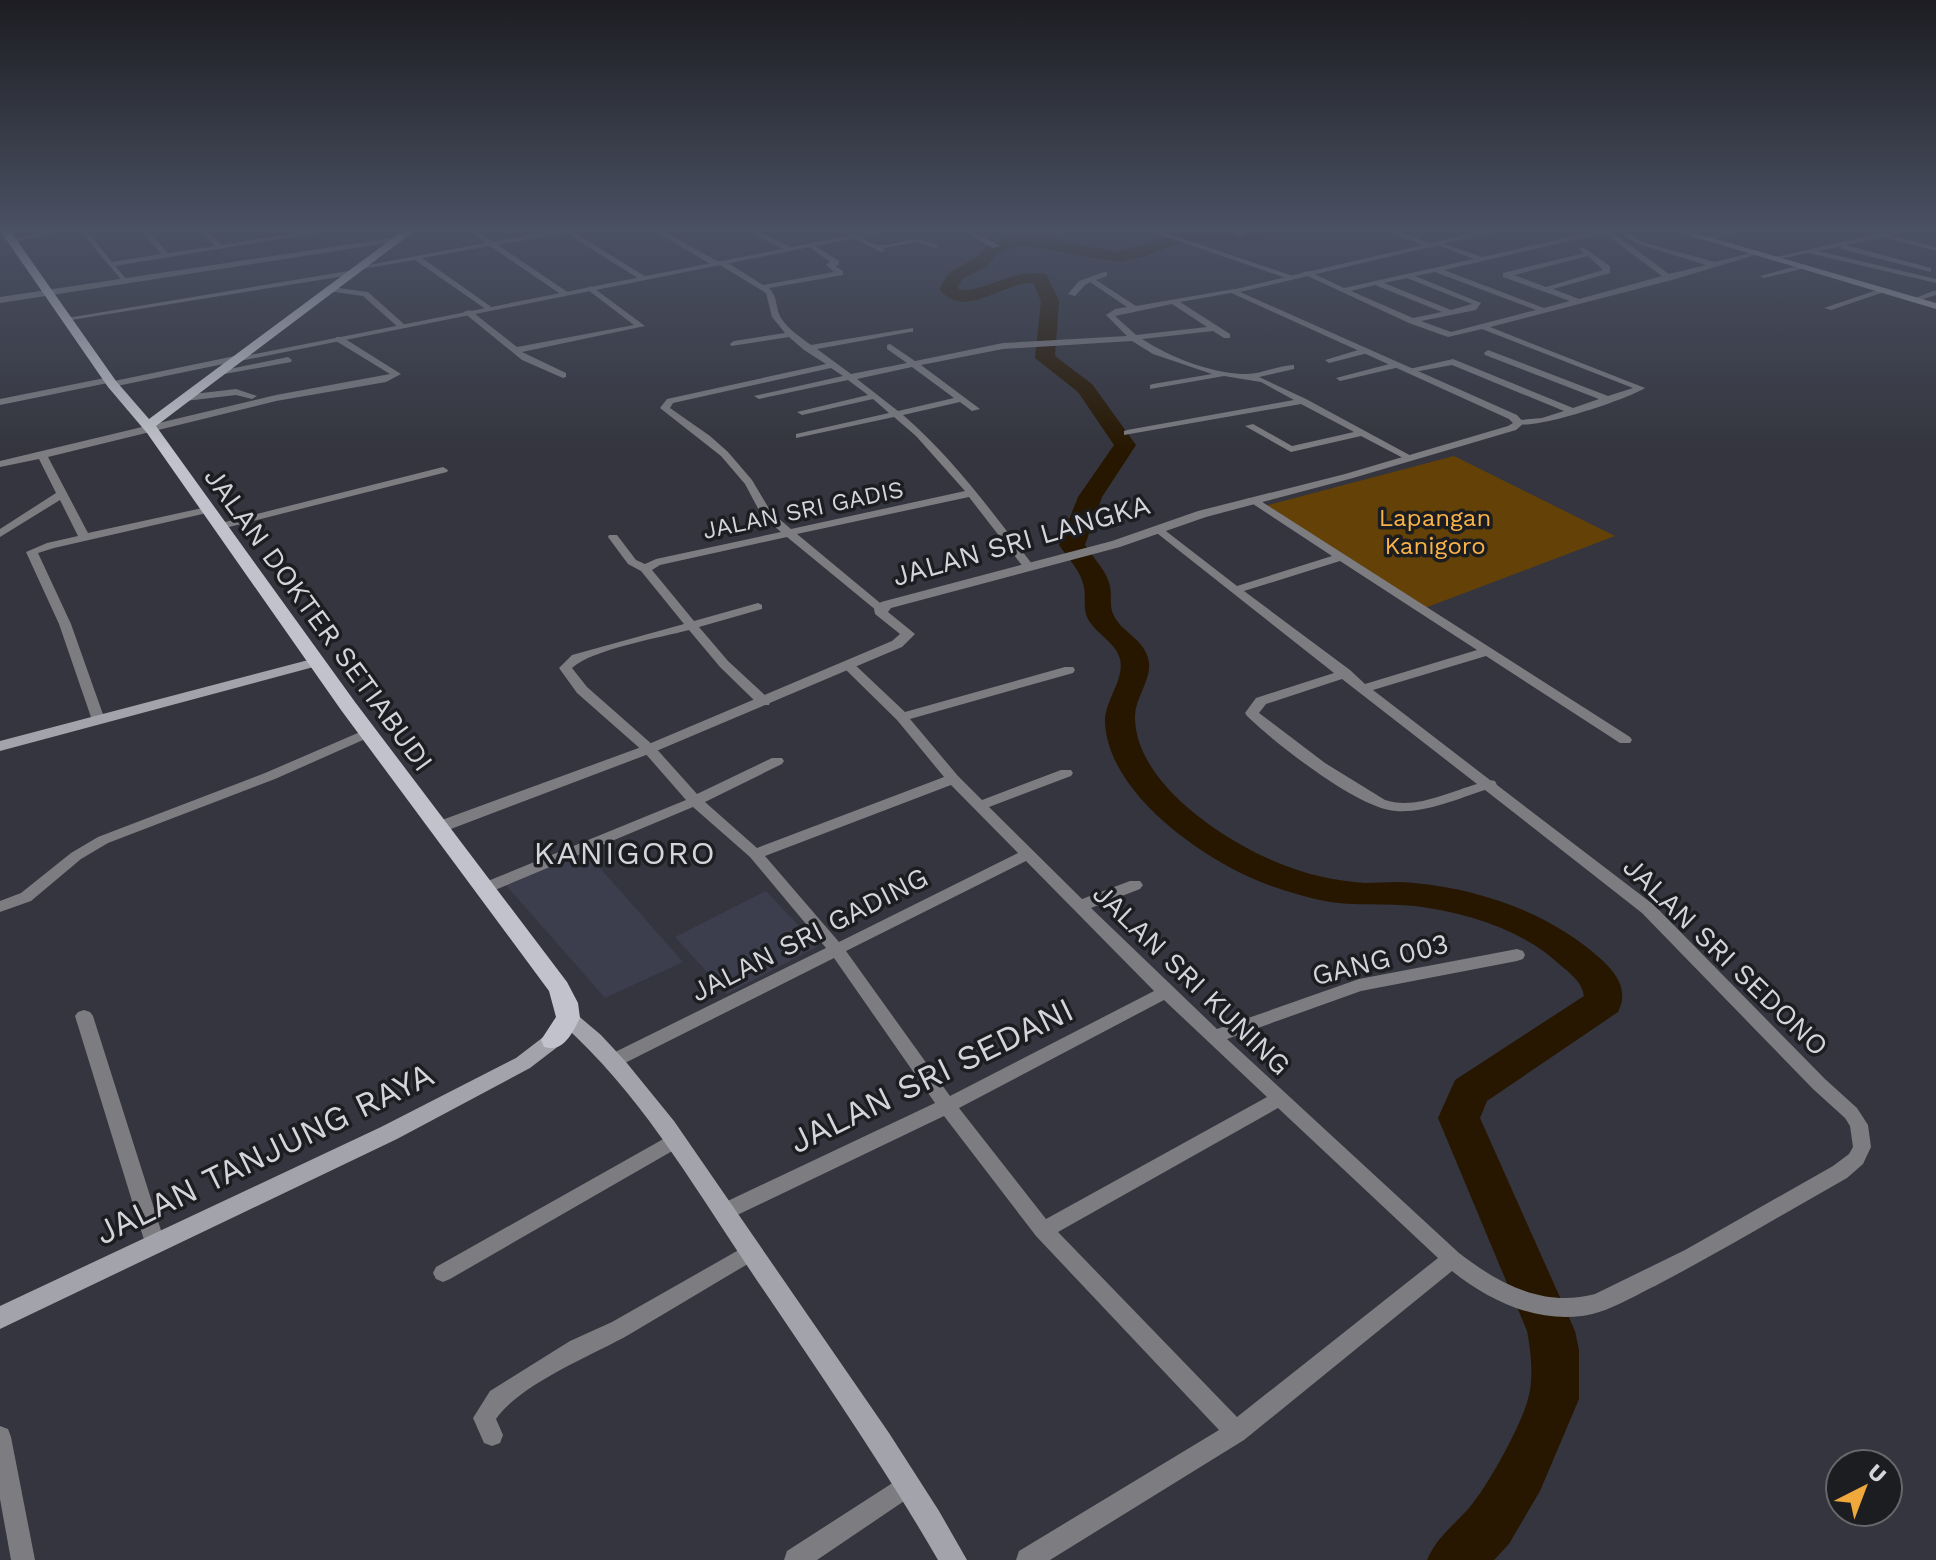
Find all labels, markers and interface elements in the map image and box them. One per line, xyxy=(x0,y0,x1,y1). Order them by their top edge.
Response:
street label: JALAN DOKTER SETIABUDI xyxy=(197,461,440,778)
street label: JALAN SRI GADIS xyxy=(700,475,906,545)
street label: JALAN SRI LANGKA xyxy=(889,488,1154,593)
park label: Lapangan Kanigoro xyxy=(1379,504,1491,560)
district label: KANIGORO xyxy=(533,834,717,872)
street label: JALAN SRI SEDONO xyxy=(1616,850,1835,1063)
street label: JALAN SRI GADING xyxy=(685,860,933,1008)
street label: JALAN SRI KUNING xyxy=(1086,877,1297,1082)
street label: GANG 003 xyxy=(1308,927,1452,992)
street label: JALAN SRI SEDANI xyxy=(782,989,1080,1161)
street label: JALAN TANJUNG RAYA xyxy=(88,1054,440,1252)
north arrow xyxy=(1824,1448,1904,1528)
text: U xyxy=(1863,1459,1891,1488)

